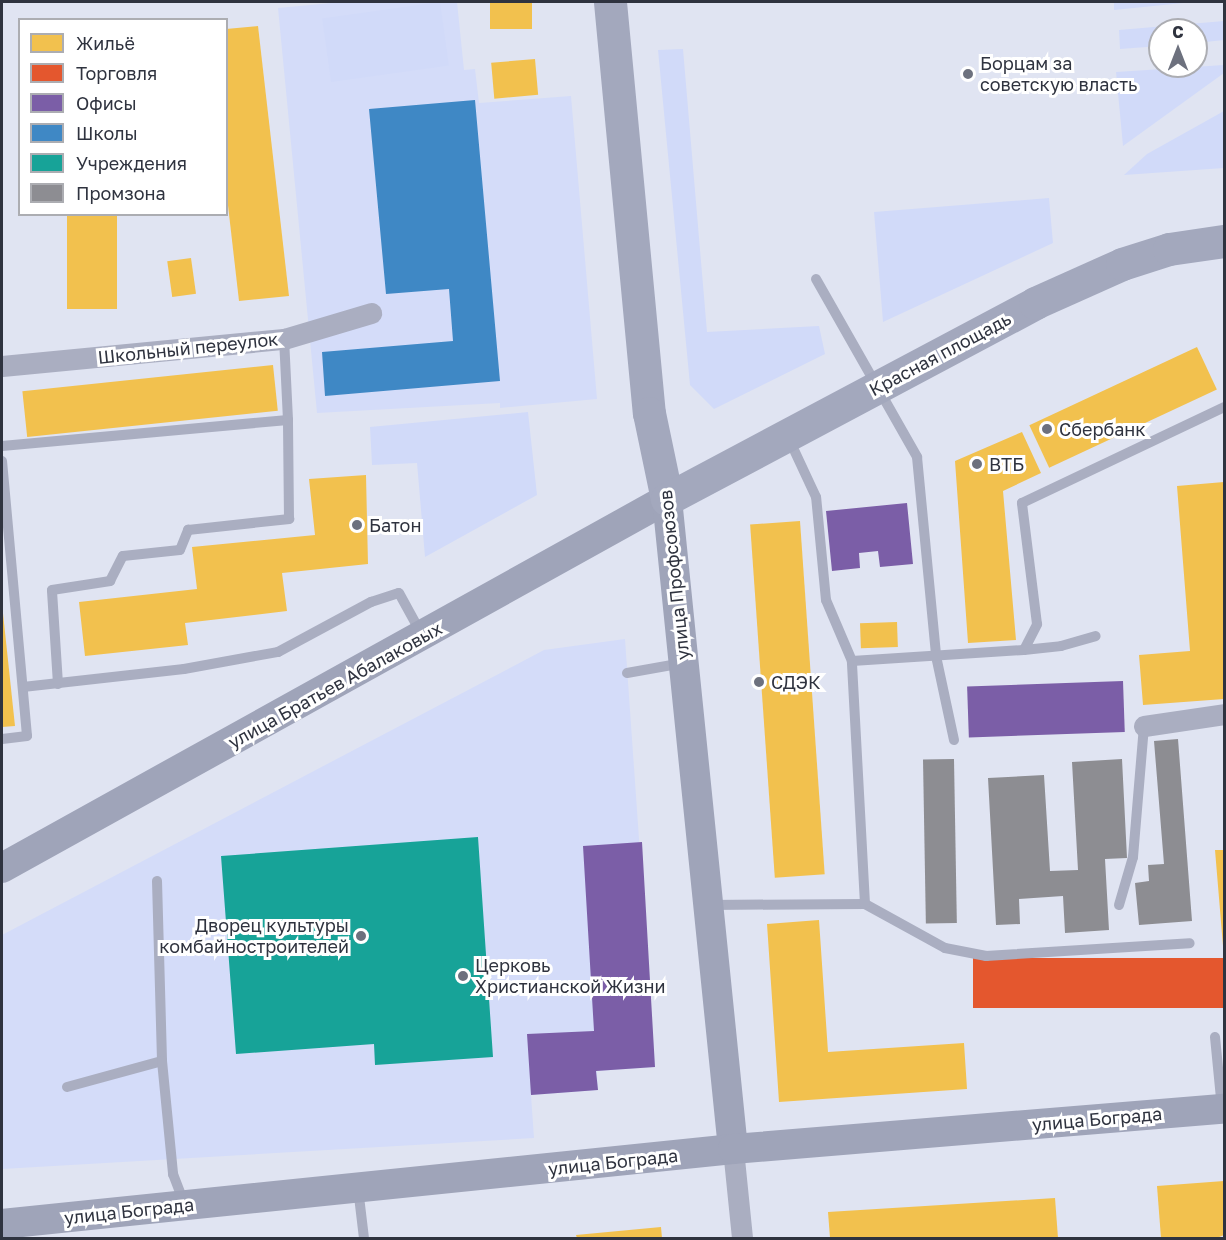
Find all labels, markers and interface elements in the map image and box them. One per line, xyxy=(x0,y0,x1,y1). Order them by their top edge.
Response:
legend xyxy=(18,18,228,216)
north arrow xyxy=(1148,18,1208,78)
text: С xyxy=(1172,22,1184,42)
text: Жильё xyxy=(76,32,135,54)
place label: Борцам за советскую власть xyxy=(980,53,1137,96)
text: Торговля xyxy=(76,62,157,84)
marker: Борцам за советскую власть xyxy=(961,67,975,81)
text: Офисы xyxy=(76,92,137,114)
text: Школы xyxy=(76,122,138,144)
text: Учреждения xyxy=(76,152,187,174)
text: Промзона xyxy=(76,182,166,204)
street label: Красная площадь xyxy=(865,307,1015,401)
street label: Школьный переулок xyxy=(97,328,279,368)
place label: Сбербанк xyxy=(1059,418,1146,440)
marker: Сбербанк xyxy=(1040,422,1054,436)
place label: ВТБ xyxy=(989,453,1024,475)
marker: ВТБ xyxy=(970,457,984,471)
street label: улица Профсоюзов xyxy=(654,489,694,661)
place label: Батон xyxy=(369,514,421,536)
marker: Батон xyxy=(350,518,364,532)
street label: улица Братьев Абалаковых xyxy=(224,617,446,753)
place label: СДЭК xyxy=(771,671,820,693)
marker: СДЭК xyxy=(752,675,766,689)
place label: Дворец культуры комбайностроителей xyxy=(159,915,349,958)
marker: Дворец культуры комбайностроителей xyxy=(354,929,368,943)
place label: Церковь Христианской Жизни xyxy=(475,955,665,998)
marker: Церковь Христианской Жизни xyxy=(456,969,470,983)
street label: улица Бограда xyxy=(1031,1103,1163,1135)
street label: улица Бограда xyxy=(547,1144,679,1180)
street label: улица Бограда xyxy=(63,1193,195,1229)

